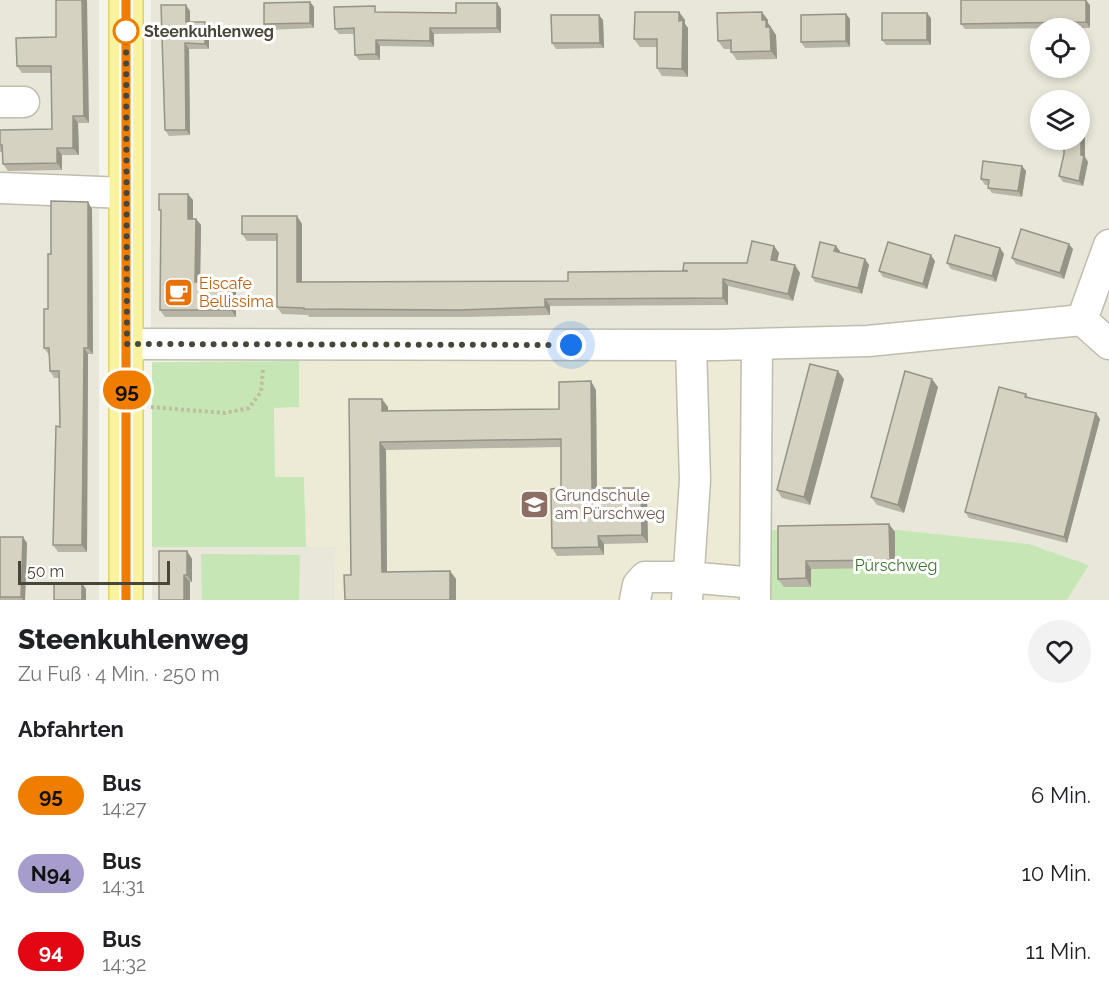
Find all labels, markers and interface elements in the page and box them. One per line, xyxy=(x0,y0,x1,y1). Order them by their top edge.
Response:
marker: Steenkuhlenweg xyxy=(113,18,139,44)
map controls xyxy=(1030,18,1090,150)
button: locate xyxy=(1030,18,1090,78)
place label: Steenkuhlenweg xyxy=(144,22,274,41)
button: layers xyxy=(1030,90,1090,150)
place label: Eiscafe Bellissima xyxy=(199,274,274,311)
cafe icon: Eiscafe Bellissima xyxy=(162,276,194,308)
your location xyxy=(556,330,586,360)
line badge: 95 xyxy=(100,370,154,410)
text: 95 xyxy=(115,378,139,403)
place label: Grundschule am Pürschweg xyxy=(555,486,665,523)
school or university icon: Grundschule am Pürschweg xyxy=(518,488,550,520)
park label: Pürschweg xyxy=(855,556,937,575)
scale bar xyxy=(18,558,170,586)
text: 50 m xyxy=(27,562,64,581)
button: heart xyxy=(1028,620,1091,683)
text: Steenkuhlenweg xyxy=(18,623,249,656)
text: Zu Fuß · 4 Min. · 250 m xyxy=(18,662,220,686)
text: Abfahrten xyxy=(18,716,124,742)
text: Bus xyxy=(102,770,141,796)
text: 6 Min. xyxy=(1031,782,1091,808)
text: 95 xyxy=(39,783,63,808)
text: 14:27 xyxy=(102,796,146,820)
text: Bus xyxy=(102,848,141,874)
text: 10 Min. xyxy=(1021,860,1091,886)
text: N94 xyxy=(31,861,71,886)
text: 14:31 xyxy=(102,874,144,898)
text: Bus xyxy=(102,926,141,952)
text: 11 Min. xyxy=(1025,938,1091,964)
text: 94 xyxy=(39,939,63,964)
text: 14:32 xyxy=(102,952,146,976)

